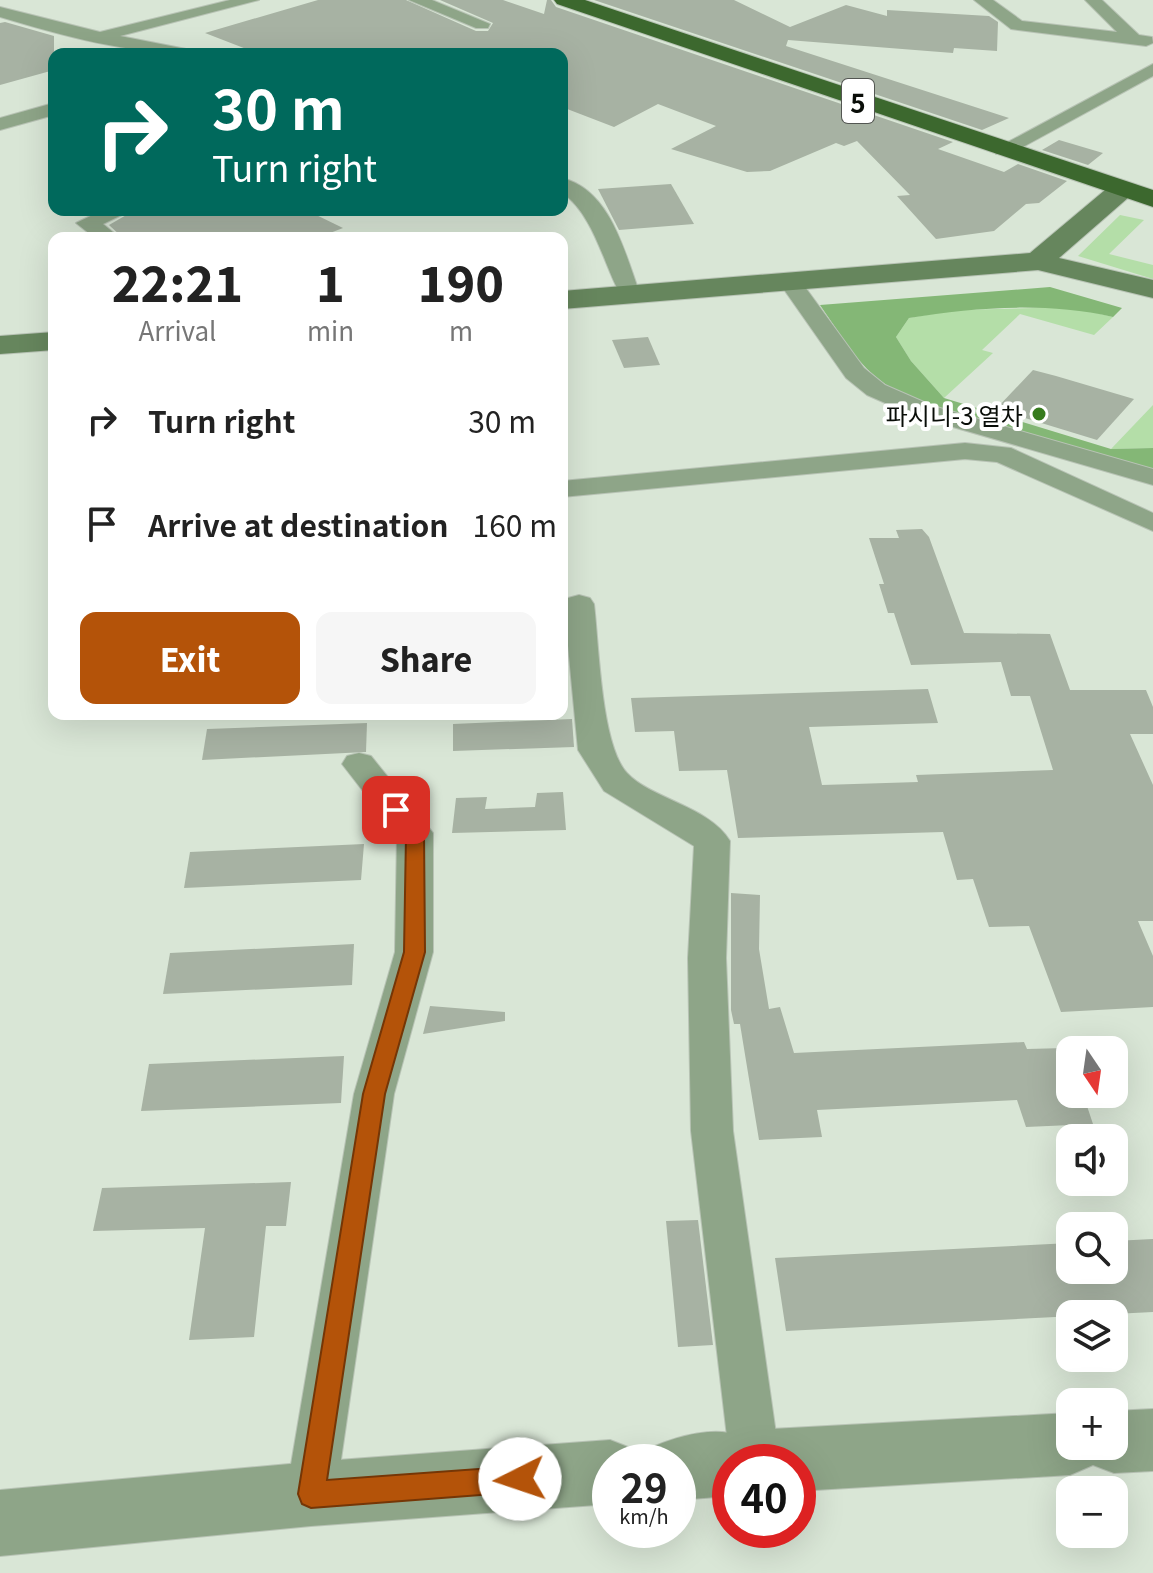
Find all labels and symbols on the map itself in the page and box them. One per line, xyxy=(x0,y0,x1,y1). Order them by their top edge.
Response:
road number: 5 xyxy=(842,79,874,123)
place label: 파시니-3 열차 xyxy=(886,397,1023,432)
marker: 파시니-3 열차 xyxy=(1030,405,1048,423)
pin xyxy=(362,776,430,844)
north arrow xyxy=(1056,1036,1128,1108)
position arrow xyxy=(478,1437,562,1521)
speed limit sign: 40 xyxy=(712,1444,816,1548)

